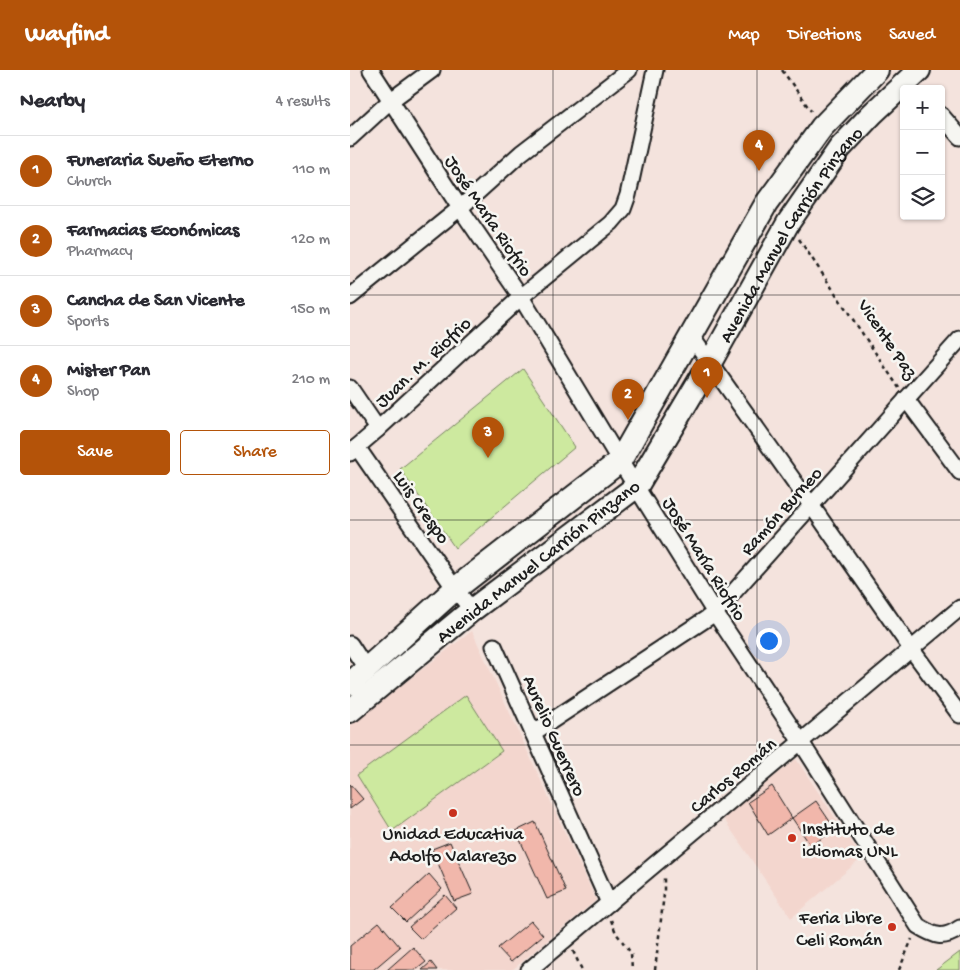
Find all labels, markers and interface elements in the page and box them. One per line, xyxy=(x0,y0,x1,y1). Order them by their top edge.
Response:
text: Wayfind xyxy=(25,21,109,50)
text: Map xyxy=(728,25,760,46)
text: Directions xyxy=(788,25,861,46)
text: Saved xyxy=(889,25,935,46)
map controls xyxy=(900,85,945,220)
button: + xyxy=(900,85,945,130)
text: Nearby xyxy=(20,90,85,115)
text: 4 results xyxy=(275,93,330,112)
street label: Avenida Manuel Carrión Pinzano xyxy=(716,123,869,348)
pin: 4 xyxy=(743,130,775,171)
button: − xyxy=(900,130,945,175)
text: Funeraria Sueño Eterno xyxy=(67,150,254,173)
street label: José María Riofrio xyxy=(438,152,536,282)
text: 1 xyxy=(33,161,39,180)
text: 110 m xyxy=(293,161,330,180)
text: Church xyxy=(67,173,111,192)
button: layers xyxy=(900,175,945,220)
text: Farmacias Económicas xyxy=(67,220,239,243)
text: 2 xyxy=(32,231,40,250)
text: 120 m xyxy=(291,231,330,250)
text: Pharmacy xyxy=(67,243,133,262)
text: Cancha de San Vicente xyxy=(67,290,244,313)
street label: Vicente Paz xyxy=(850,295,922,385)
text: 3 xyxy=(32,301,40,320)
text: 150 m xyxy=(291,301,330,320)
text: Sports xyxy=(67,313,109,332)
street label: Juan. M. Riofrio xyxy=(372,313,477,414)
pin: 1 xyxy=(691,357,723,398)
text: Mister Pan xyxy=(67,360,150,383)
text: 4 xyxy=(32,371,40,390)
text: 210 m xyxy=(291,371,330,390)
pin: 2 xyxy=(612,379,644,420)
text: Shop xyxy=(67,383,99,402)
pin: 3 xyxy=(472,417,504,458)
button: Save xyxy=(20,430,170,475)
button: Share xyxy=(180,430,330,475)
street label: Ramón Burneo xyxy=(737,463,829,561)
street label: Luis Crespo xyxy=(386,467,454,549)
street label: Avenida Manuel Carrión Pinzano xyxy=(433,476,646,649)
street label: José María Riofrio xyxy=(656,494,750,626)
your location xyxy=(756,628,782,654)
street label: Aurelio Guerrero xyxy=(516,672,590,801)
street label: Carlos Román xyxy=(686,734,782,820)
marker: Unidad Educativa Adolfo Valarezo xyxy=(447,807,459,819)
place label: Instituto de idiomas UNL xyxy=(802,819,898,864)
place label: Unidad Educativa Adolfo Valarezo xyxy=(382,824,525,869)
marker: Instituto de idiomas UNL xyxy=(786,832,798,844)
place label: Feria Libre Celi Román xyxy=(796,908,882,953)
marker: Feria Libre Celi Román xyxy=(886,921,898,933)

